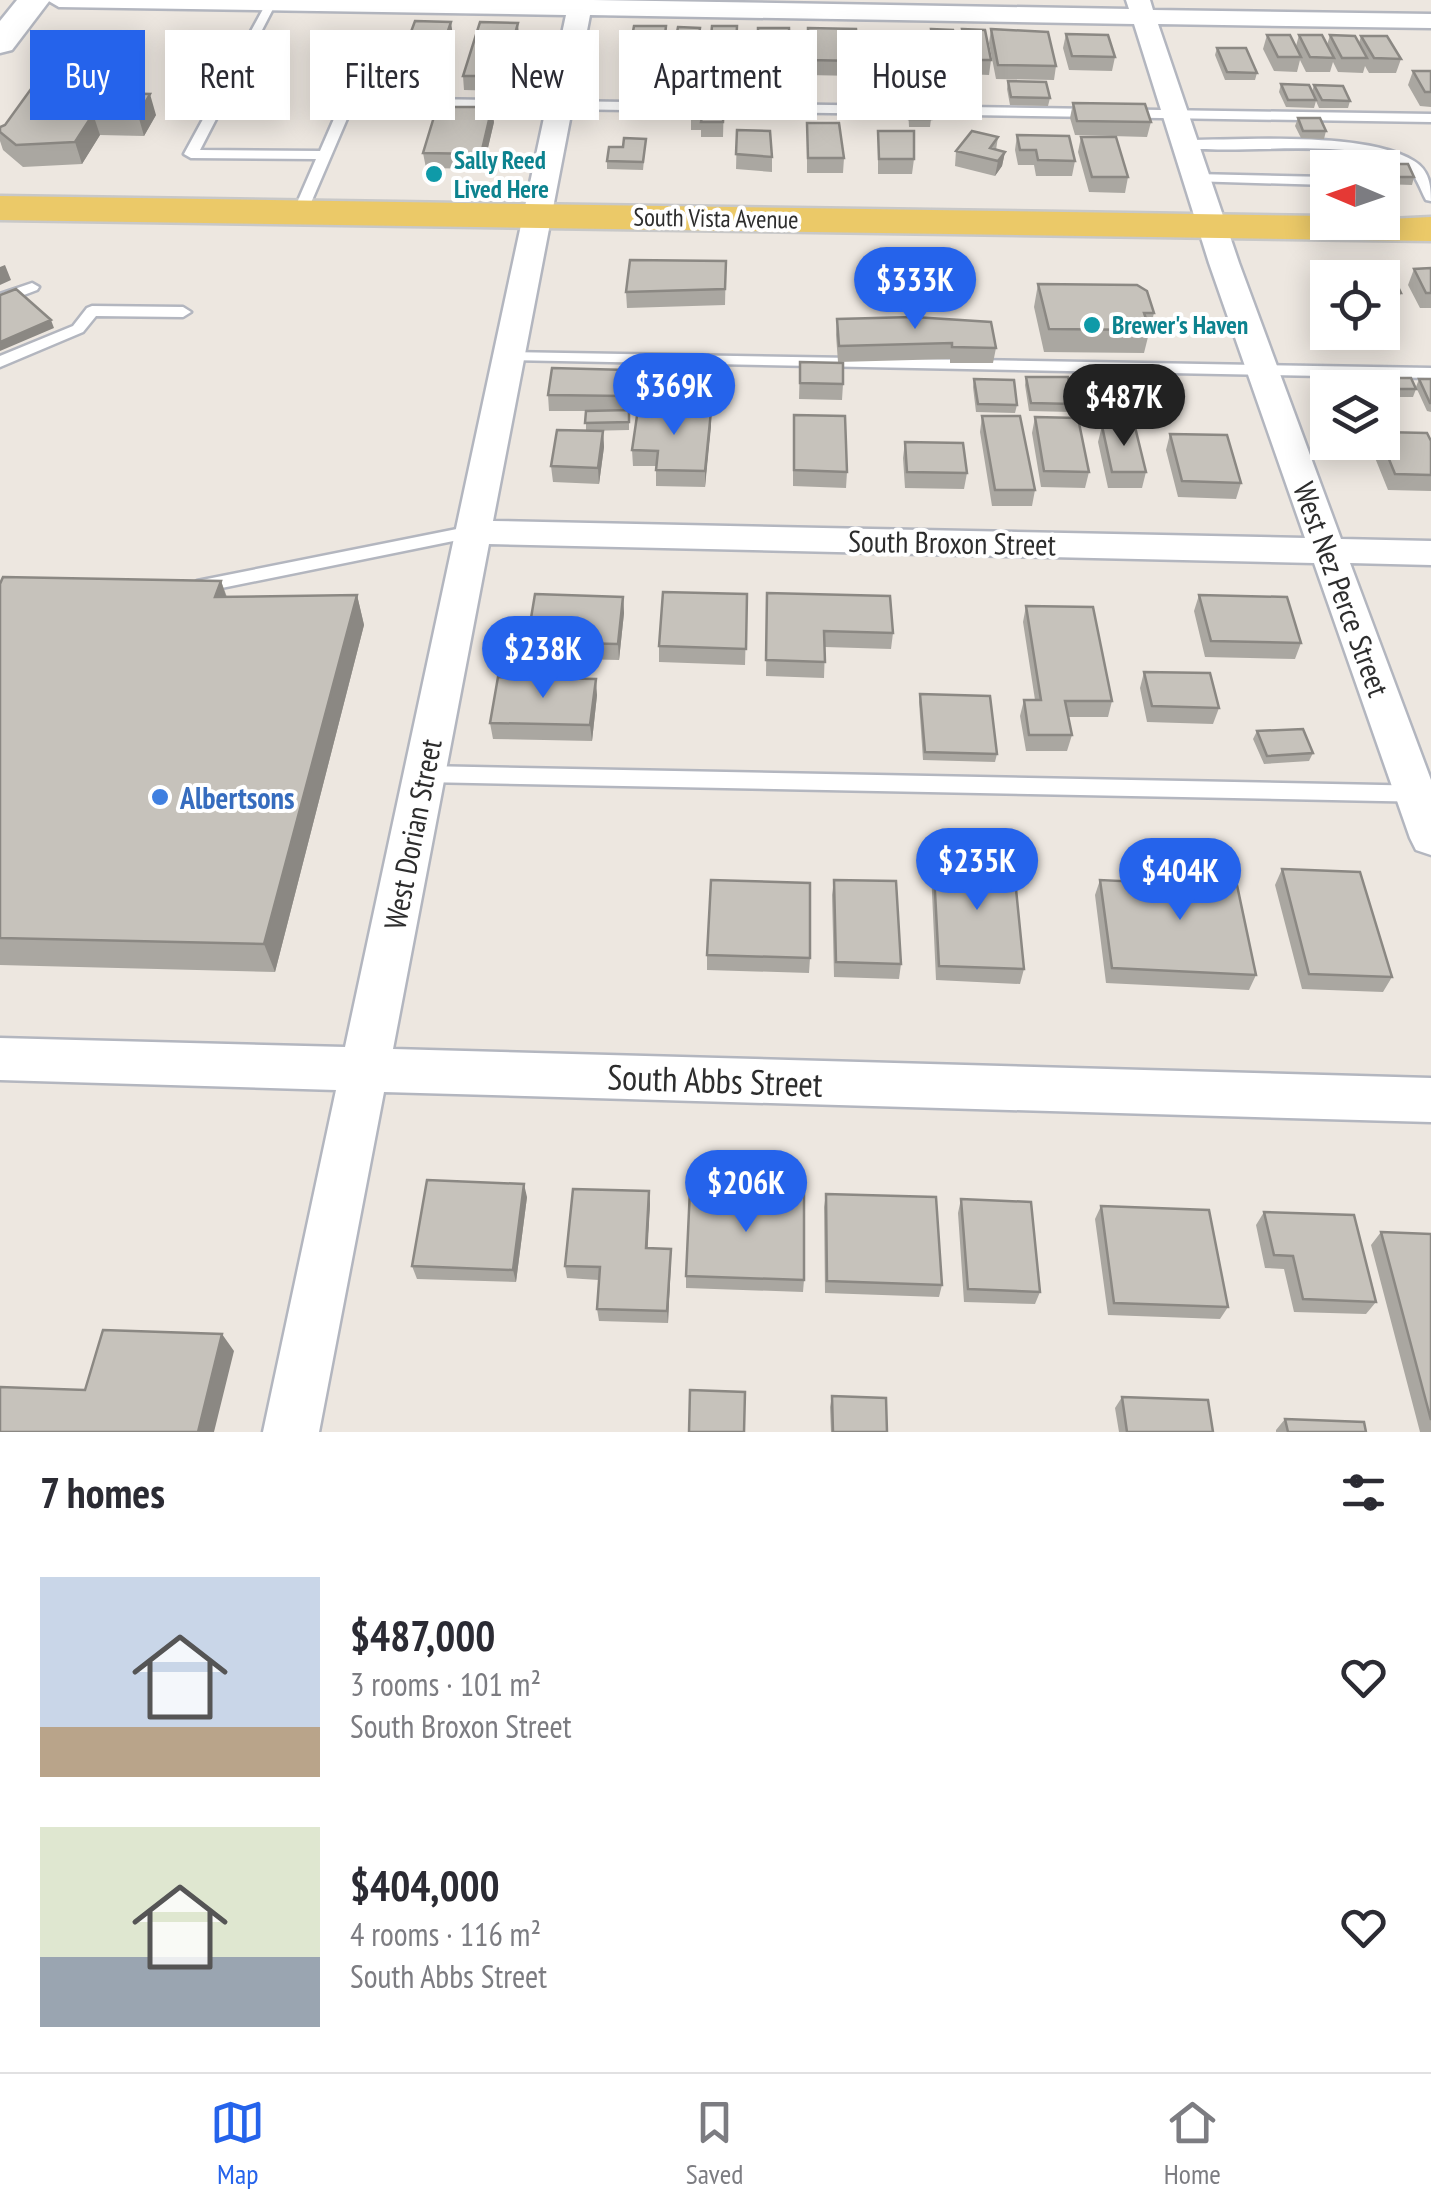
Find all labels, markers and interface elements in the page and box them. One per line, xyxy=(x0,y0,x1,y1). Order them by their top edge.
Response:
chip: Buy xyxy=(30,30,145,120)
chip: Rent xyxy=(165,30,290,120)
chip: Filters xyxy=(310,30,455,120)
chip: New xyxy=(475,30,599,120)
chip: Apartment xyxy=(619,30,817,120)
chip: House xyxy=(837,30,982,120)
place label: Sally Reed Lived Here xyxy=(454,144,549,205)
north arrow xyxy=(1310,150,1400,240)
map controls xyxy=(1310,150,1400,460)
marker: Sally Reed Lived Here xyxy=(423,163,445,185)
street label: South Vista Avenue xyxy=(633,201,799,235)
pin: $333K xyxy=(845,247,985,332)
text: $333K xyxy=(876,258,954,300)
button: locate xyxy=(1310,260,1400,350)
place label: Brewer's Haven xyxy=(1112,309,1248,341)
marker: Brewer's Haven xyxy=(1081,314,1103,336)
pin: $369K xyxy=(604,353,744,438)
text: $369K xyxy=(635,364,713,406)
pin: $487K xyxy=(1054,364,1194,449)
button: layers xyxy=(1310,370,1400,460)
text: $487K xyxy=(1085,375,1163,417)
street label: West Nez Perce Street xyxy=(1285,476,1399,702)
street label: South Broxon Street xyxy=(848,521,1057,563)
pin: $238K xyxy=(473,616,613,701)
text: $238K xyxy=(504,627,582,669)
street label: West Dorian Street xyxy=(374,735,450,933)
place label: Albertsons xyxy=(179,778,295,817)
marker: Albertsons xyxy=(149,786,171,808)
pin: $235K xyxy=(907,828,1047,913)
pin: $404K xyxy=(1110,838,1250,923)
text: $235K xyxy=(938,839,1016,881)
text: $404K xyxy=(1141,849,1219,891)
street label: South Abbs Street xyxy=(607,1053,824,1107)
pin: $206K xyxy=(676,1150,816,1235)
text: $206K xyxy=(707,1161,785,1203)
text: 7 homes xyxy=(40,1465,165,1520)
icon: filters xyxy=(1336,1465,1391,1520)
text: $487,000 xyxy=(350,1608,495,1663)
icon: home xyxy=(120,1617,240,1737)
icon: heart xyxy=(1336,1650,1391,1705)
text: 3 rooms · 101 m² xyxy=(350,1663,541,1705)
text: South Broxon Street xyxy=(350,1705,572,1747)
text: $404,000 xyxy=(350,1858,500,1913)
icon: home xyxy=(120,1867,240,1987)
icon: heart xyxy=(1336,1900,1391,1955)
text: 4 rooms · 116 m² xyxy=(350,1913,541,1955)
text: South Abbs Street xyxy=(350,1955,547,1997)
tab: Map xyxy=(210,2095,265,2192)
tab: Saved xyxy=(686,2095,743,2192)
tab: Home xyxy=(1164,2095,1221,2192)

